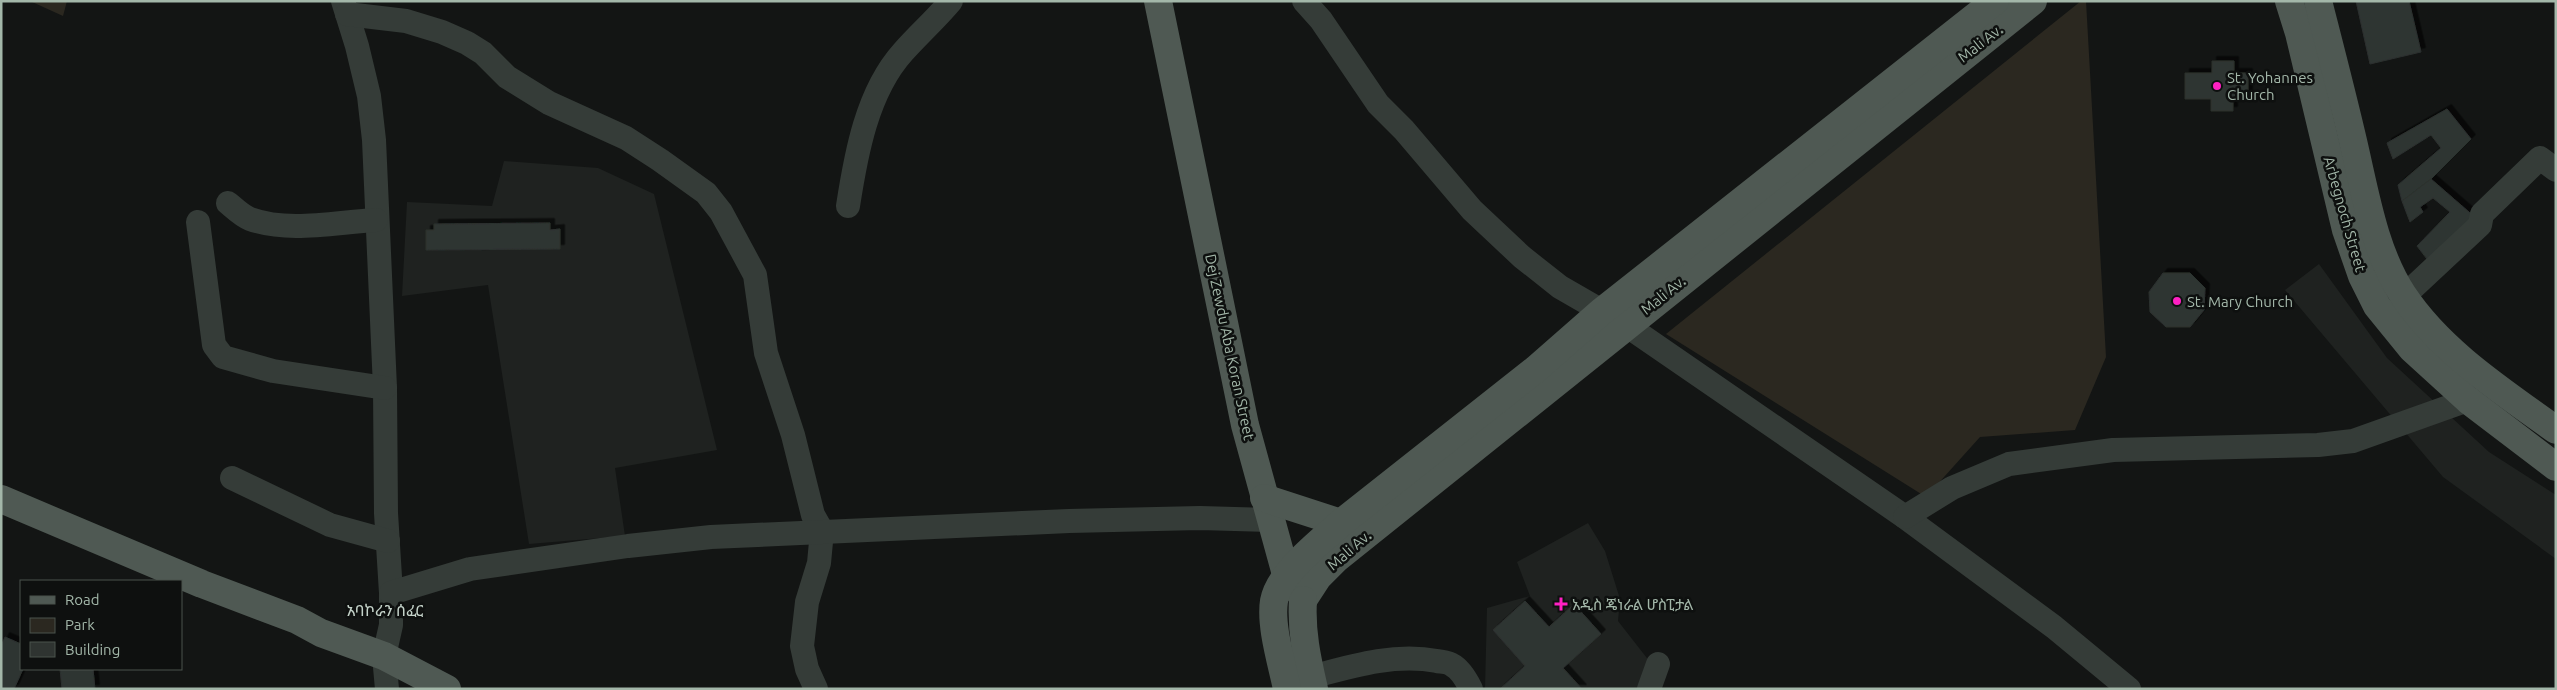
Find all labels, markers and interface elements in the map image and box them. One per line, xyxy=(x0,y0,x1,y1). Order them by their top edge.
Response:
street label: Mali Av. xyxy=(1954,20,2006,66)
place label: St. Yohannes Church xyxy=(2227,69,2313,103)
marker: St. Yohannes Church xyxy=(2211,80,2223,92)
street label: Arbegnoch Street xyxy=(2320,154,2370,274)
street label: Dej Zewdu Aba Koran Street xyxy=(1202,252,1258,442)
street label: Mali Av. xyxy=(1637,272,1689,318)
place label: St. Mary Church xyxy=(2187,293,2293,310)
marker: St. Mary Church xyxy=(2171,295,2183,307)
street label: Mali Av. xyxy=(1324,527,1374,573)
legend xyxy=(20,580,182,670)
text: Road xyxy=(65,591,100,608)
place label: አዲስ ጄነራል ሆስፒታል xyxy=(1572,596,1694,613)
marker: አዲስ ጄነራል ሆስፒታል xyxy=(1554,597,1568,611)
district label: አባኮራን ሰፈር xyxy=(346,601,424,619)
text: Park xyxy=(65,616,95,633)
text: Building xyxy=(65,641,120,658)

